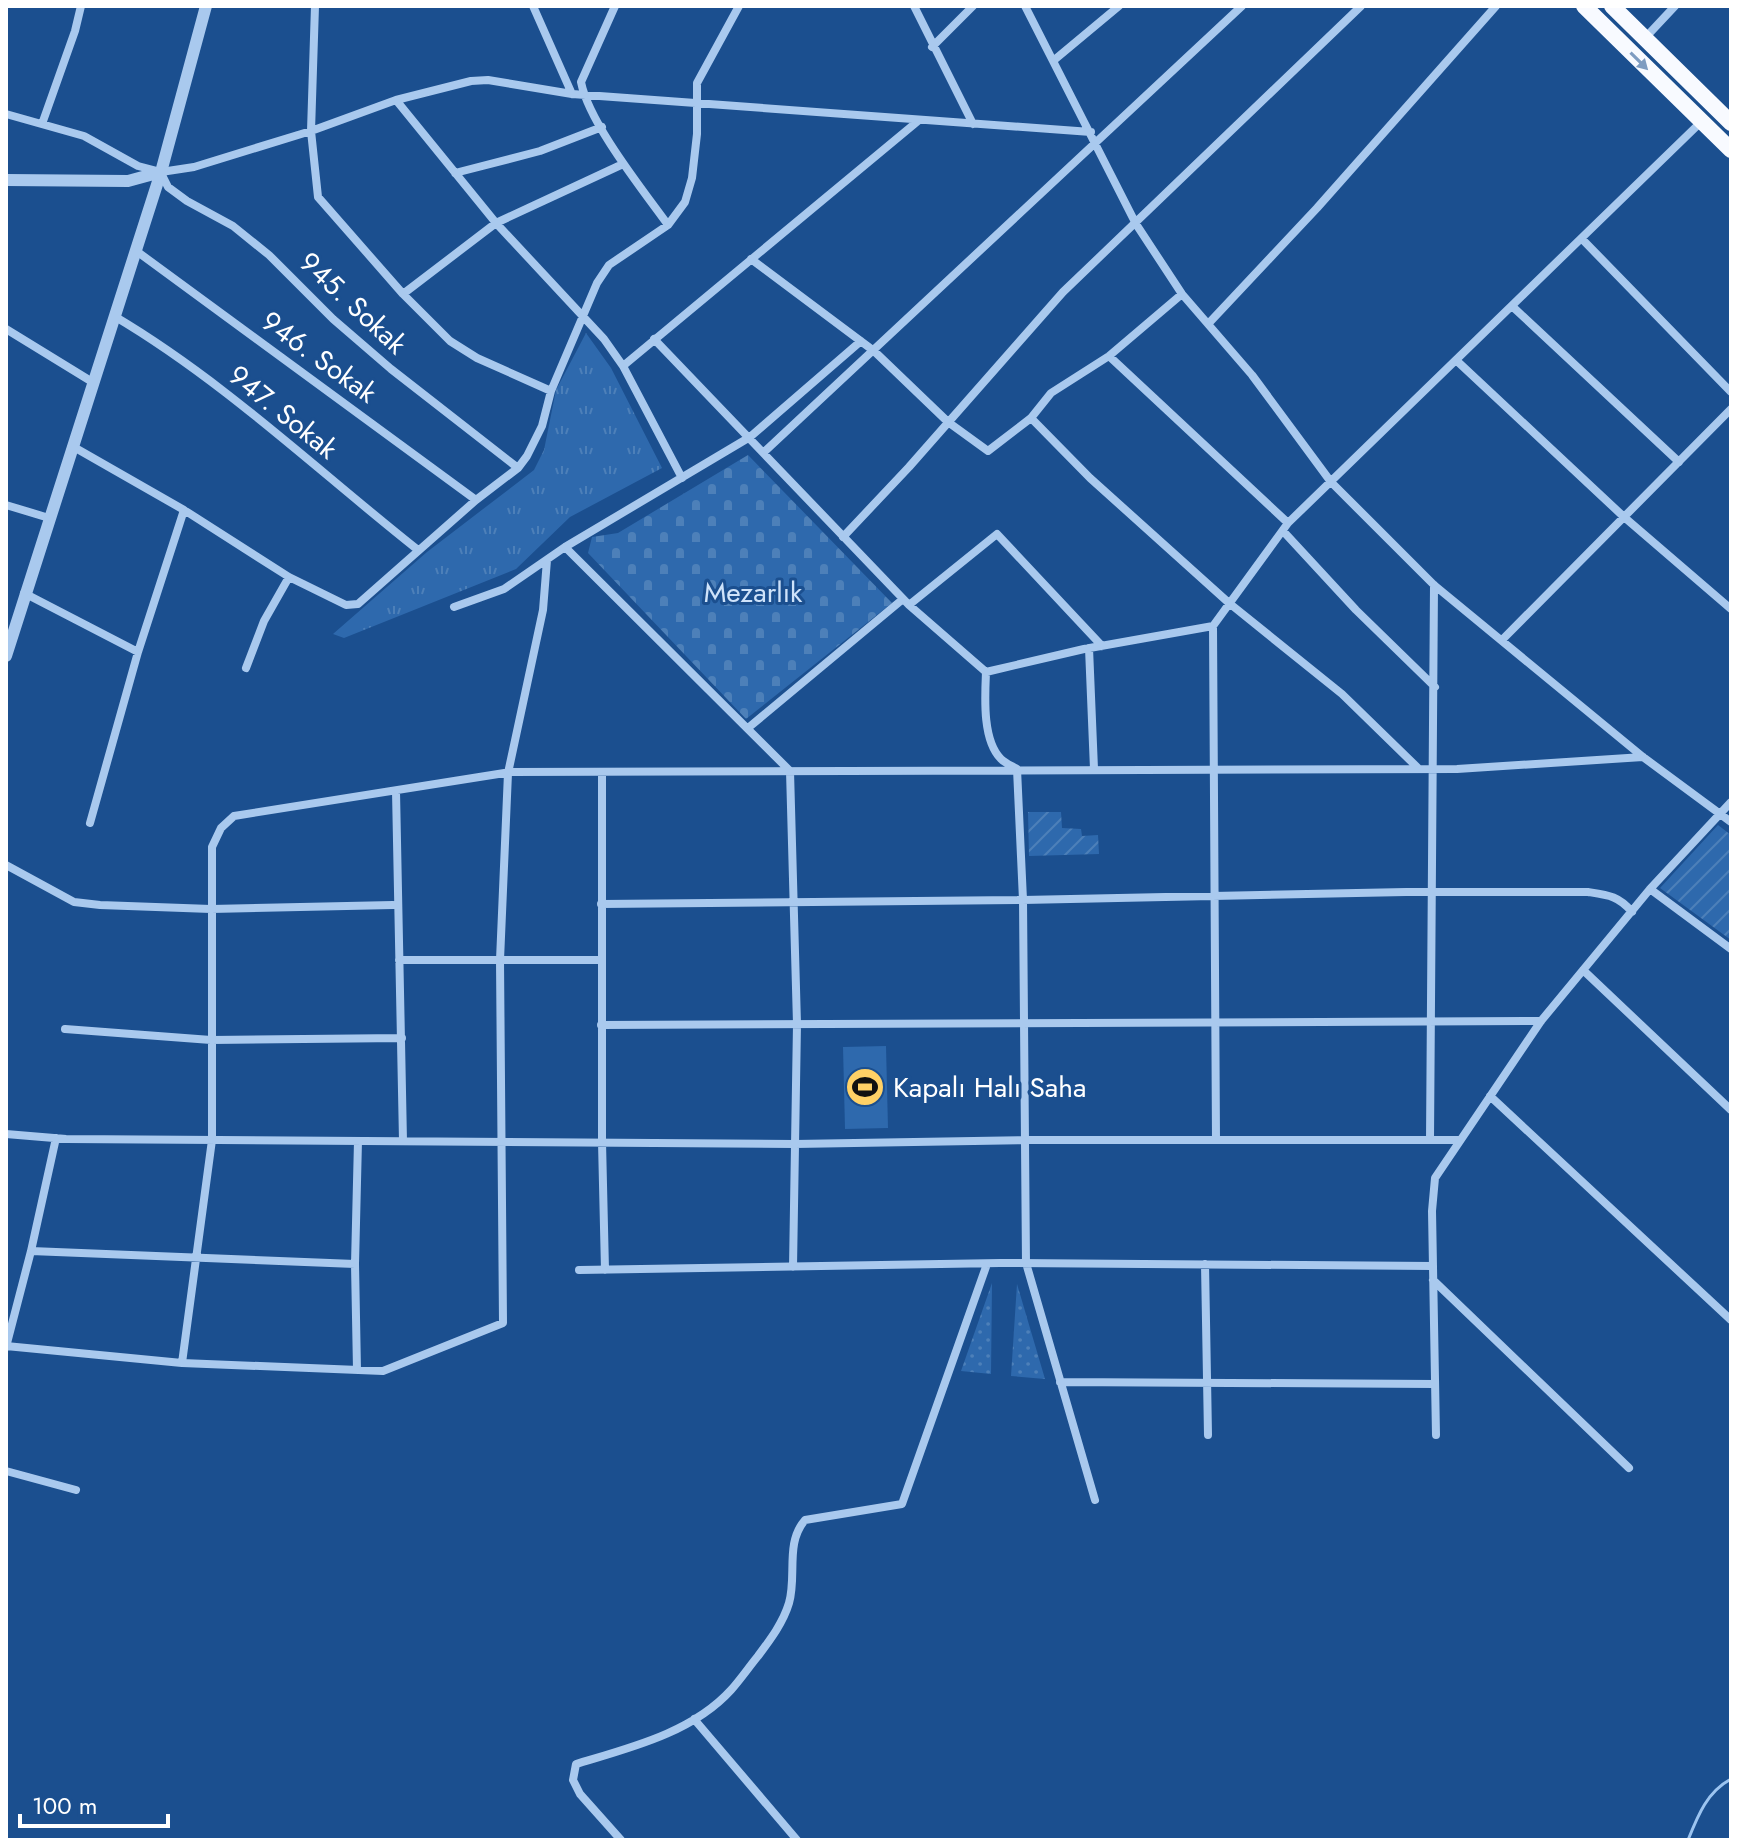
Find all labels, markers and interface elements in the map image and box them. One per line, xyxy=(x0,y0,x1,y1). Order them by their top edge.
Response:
one-way arrow xyxy=(1629,51,1648,69)
street label: 945. Sokak xyxy=(290,242,416,364)
street label: 946. Sokak xyxy=(253,301,386,413)
street label: 947. Sokak xyxy=(220,355,347,469)
park label: Mezarlık xyxy=(704,572,803,613)
sports icon: Kapalı Halı Saha xyxy=(844,1066,886,1108)
place label: Kapalı Halı Saha xyxy=(893,1067,1086,1108)
scale bar xyxy=(20,1778,168,1828)
text: 100 m xyxy=(32,1788,98,1823)

